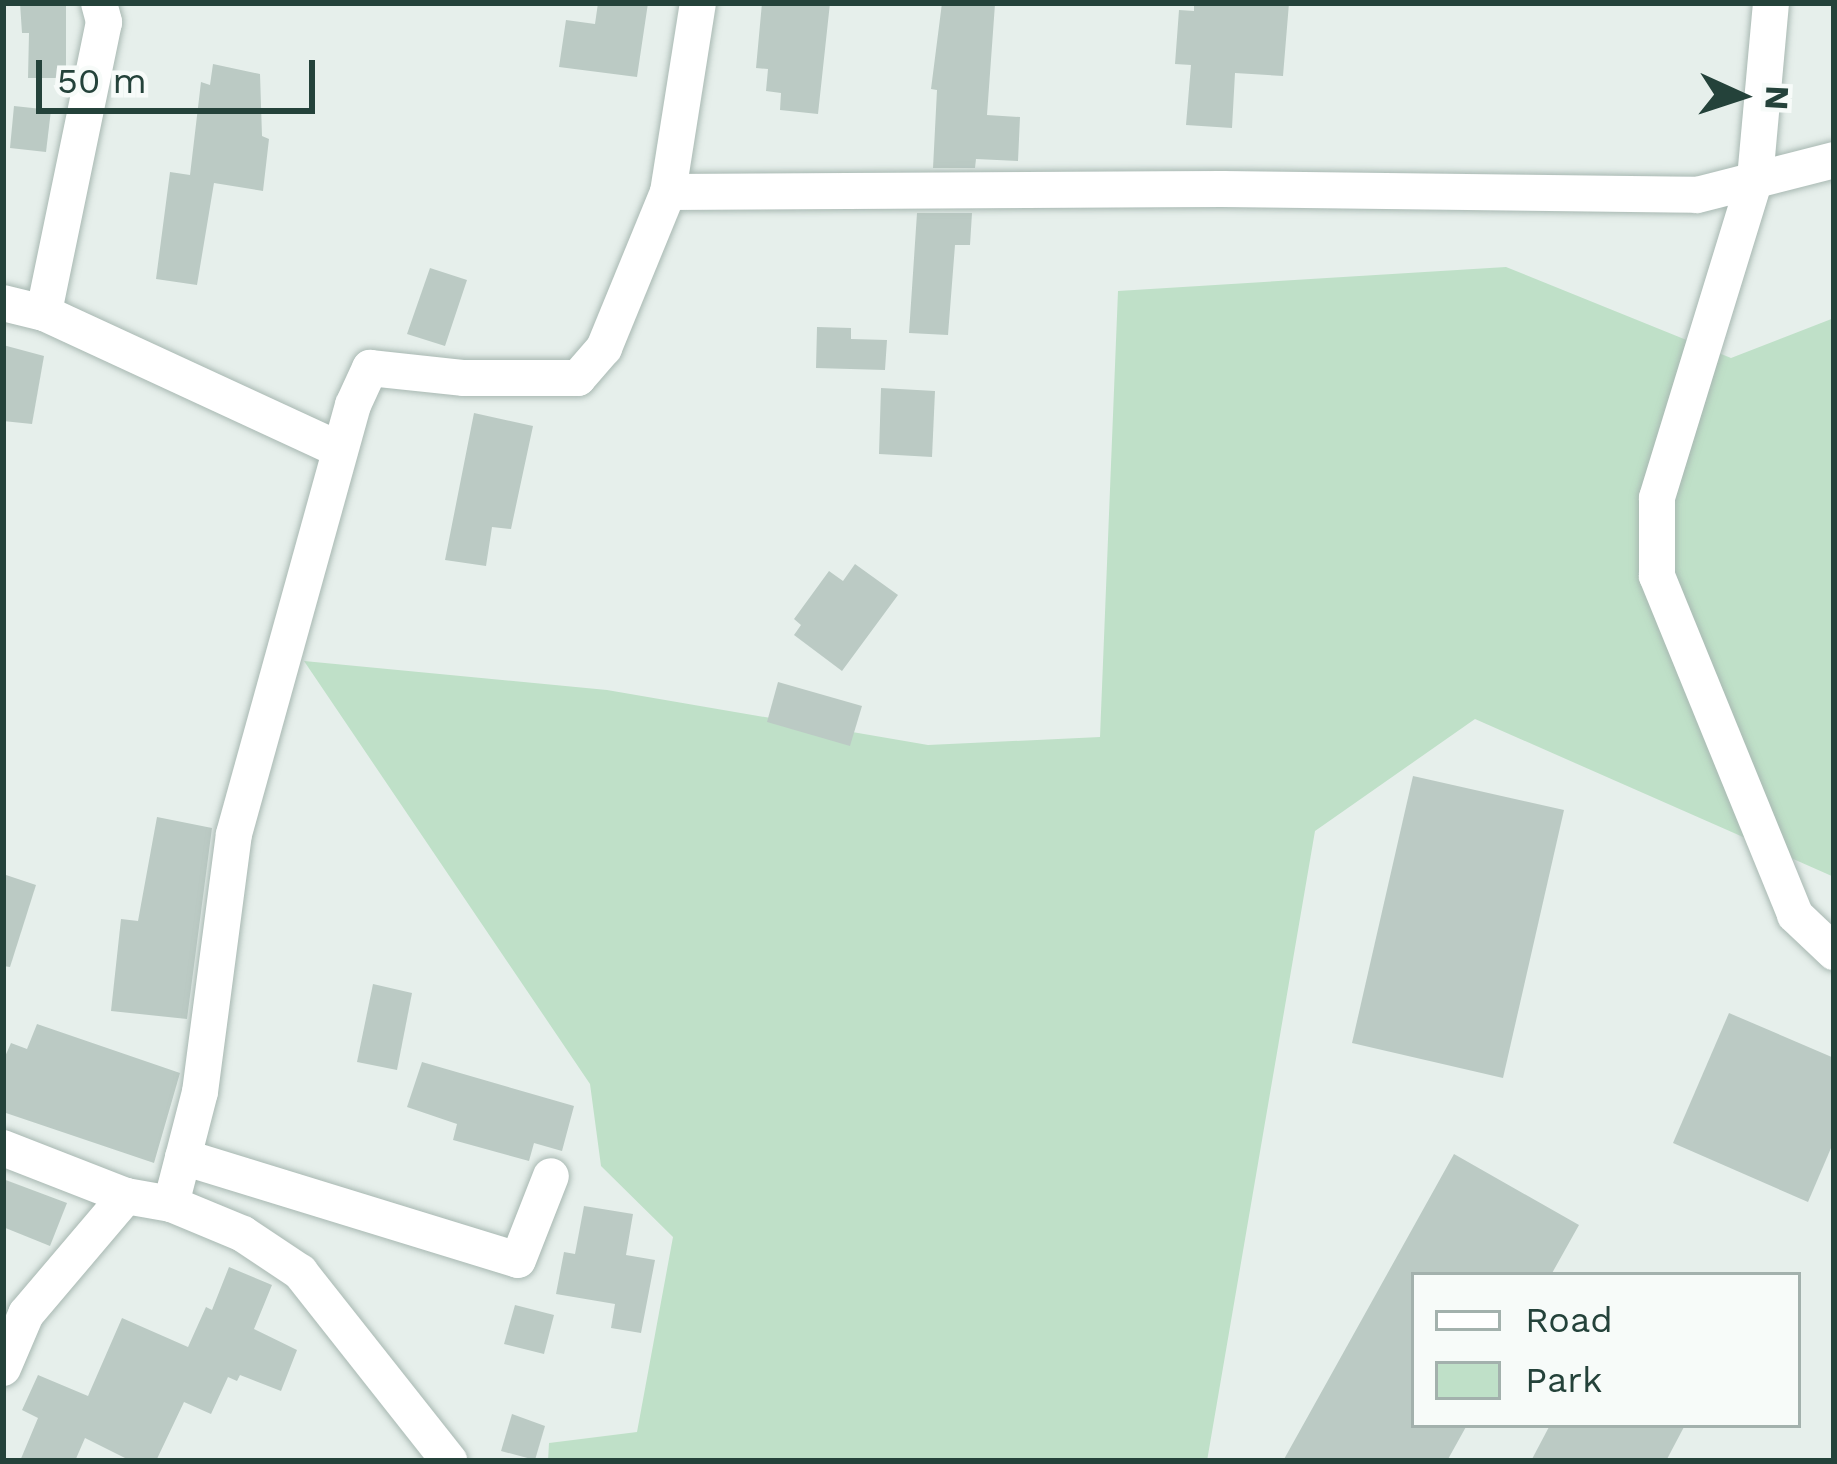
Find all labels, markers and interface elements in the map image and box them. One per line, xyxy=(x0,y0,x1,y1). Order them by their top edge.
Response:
scale bar xyxy=(42,36,321,110)
north arrow xyxy=(1681,36,1801,156)
text: 50 m xyxy=(57,60,147,102)
text: N xyxy=(1757,85,1798,111)
legend xyxy=(1411,1272,1801,1428)
text: Road xyxy=(1525,1299,1613,1341)
text: Park xyxy=(1525,1359,1602,1401)

